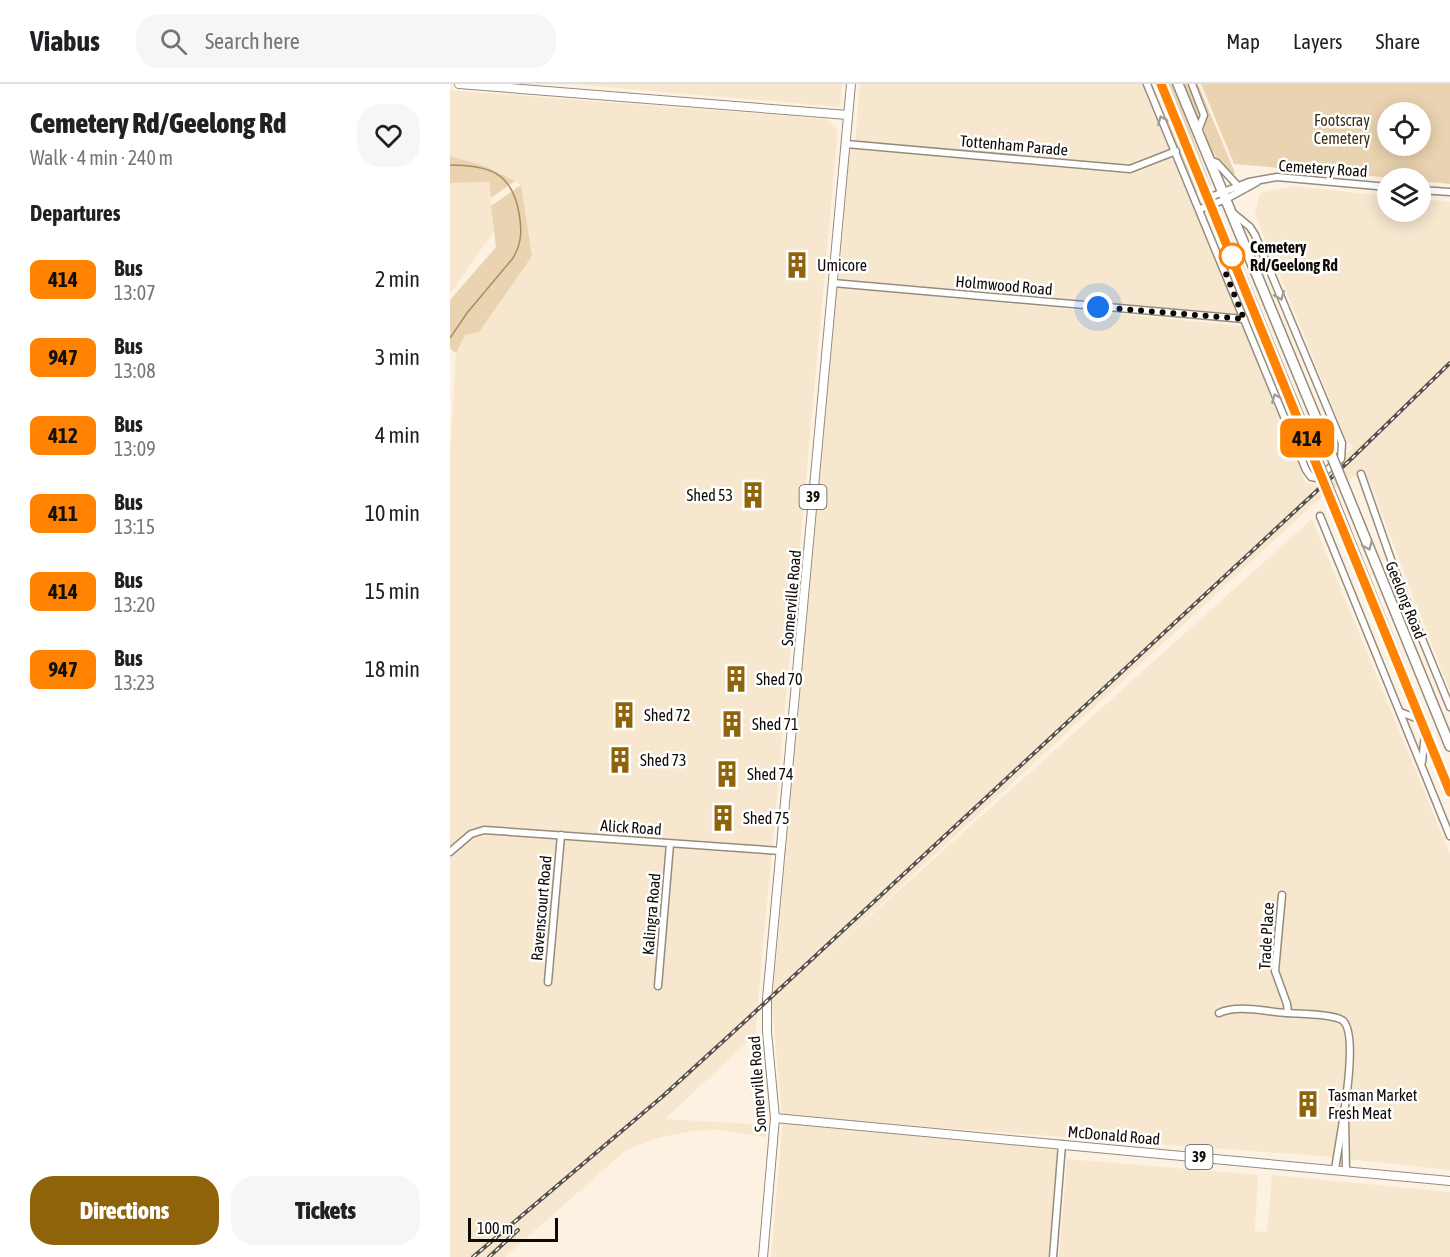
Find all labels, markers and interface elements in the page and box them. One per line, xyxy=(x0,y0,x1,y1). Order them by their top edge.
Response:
search box xyxy=(136,14,556,68)
text: Viabus xyxy=(30,25,100,57)
icon: search xyxy=(157,25,190,58)
text: Search here xyxy=(205,28,300,54)
text: Map xyxy=(1226,29,1260,53)
text: Layers xyxy=(1293,29,1343,53)
text: Share xyxy=(1376,29,1420,53)
map controls xyxy=(1377,102,1431,222)
button: locate xyxy=(1377,102,1431,156)
button: heart xyxy=(357,104,420,167)
text: Cemetery Rd/Geelong Rd xyxy=(30,107,286,139)
park label: Footscray Cemetery xyxy=(1314,111,1371,148)
one-way arrow xyxy=(1158,116,1170,127)
street label: Tottenham Parade xyxy=(959,131,1069,159)
text: Walk · 4 min · 240 m xyxy=(30,146,173,169)
street label: Cemetery Road xyxy=(1278,156,1368,181)
button: layers xyxy=(1377,168,1431,222)
text: Departures xyxy=(30,200,120,226)
place label: Cemetery Rd/Geelong Rd xyxy=(1250,238,1338,274)
marker: Cemetery Rd/Geelong Rd xyxy=(1219,243,1245,269)
building icon: Umicore xyxy=(782,250,812,280)
text: Bus xyxy=(114,255,143,281)
place label: Umicore xyxy=(817,256,867,274)
text: 2 min xyxy=(375,266,420,292)
text: 414 xyxy=(48,267,78,291)
street label: Holmwood Road xyxy=(955,272,1053,298)
text: 13:07 xyxy=(114,281,156,304)
one-way arrow xyxy=(1273,289,1285,300)
your location xyxy=(1083,292,1113,322)
text: Bus xyxy=(114,333,143,359)
text: 3 min xyxy=(375,344,420,370)
text: 947 xyxy=(48,345,78,369)
text: 13:08 xyxy=(114,359,156,382)
one-way arrow xyxy=(1271,393,1283,404)
text: Bus xyxy=(114,411,143,437)
line badge: 414 xyxy=(1272,418,1342,458)
text: 4 min xyxy=(375,422,420,448)
text: 412 xyxy=(48,423,78,447)
text: 414 xyxy=(1292,426,1322,450)
text: 13:09 xyxy=(114,437,156,460)
building icon: Shed 53 xyxy=(738,480,768,510)
road number: 39 xyxy=(800,485,826,509)
place label: Shed 53 xyxy=(687,486,733,504)
text: Bus xyxy=(114,489,143,515)
text: 10 min xyxy=(365,500,420,526)
text: 411 xyxy=(48,501,78,525)
text: 13:15 xyxy=(114,515,155,538)
one-way arrow xyxy=(1361,539,1373,550)
street label: Somerville Road xyxy=(778,549,804,647)
street label: Geelong Road xyxy=(1381,559,1430,642)
text: Bus xyxy=(114,567,143,593)
text: 15 min xyxy=(365,578,420,604)
text: 414 xyxy=(48,579,78,603)
text: 13:20 xyxy=(114,593,155,616)
text: Bus xyxy=(114,645,143,671)
text: 18 min xyxy=(365,656,420,682)
text: 947 xyxy=(48,657,78,681)
building icon: Shed 70 xyxy=(721,664,751,694)
place label: Shed 70 xyxy=(756,670,802,688)
text: 13:23 xyxy=(114,671,155,694)
building icon: Shed 72 xyxy=(609,700,639,730)
place label: Shed 72 xyxy=(644,706,690,724)
building icon: Shed 71 xyxy=(717,709,747,739)
place label: Shed 71 xyxy=(752,715,798,733)
building icon: Shed 73 xyxy=(605,745,635,775)
place label: Shed 73 xyxy=(640,751,686,769)
building icon: Shed 74 xyxy=(712,759,742,789)
place label: Shed 74 xyxy=(747,765,793,783)
building icon: Shed 75 xyxy=(708,803,738,833)
place label: Shed 75 xyxy=(743,809,789,827)
street label: Alick Road xyxy=(600,816,662,838)
street label: Ravenscourt Road xyxy=(527,855,555,961)
street label: Kalingra Road xyxy=(638,872,665,956)
street label: Trade Place xyxy=(1255,902,1277,970)
street label: Somerville Road xyxy=(745,1035,769,1133)
place label: Tasman Market Fresh Meat xyxy=(1328,1086,1418,1122)
building icon: Tasman Market Fresh Meat xyxy=(1293,1089,1323,1119)
street label: McDonald Road xyxy=(1067,1122,1161,1148)
road number: 39 xyxy=(1186,1145,1212,1169)
button: Directions xyxy=(30,1176,219,1245)
button: Tickets xyxy=(231,1176,420,1245)
scale bar xyxy=(468,1215,558,1242)
text: 100 m xyxy=(477,1219,513,1237)

